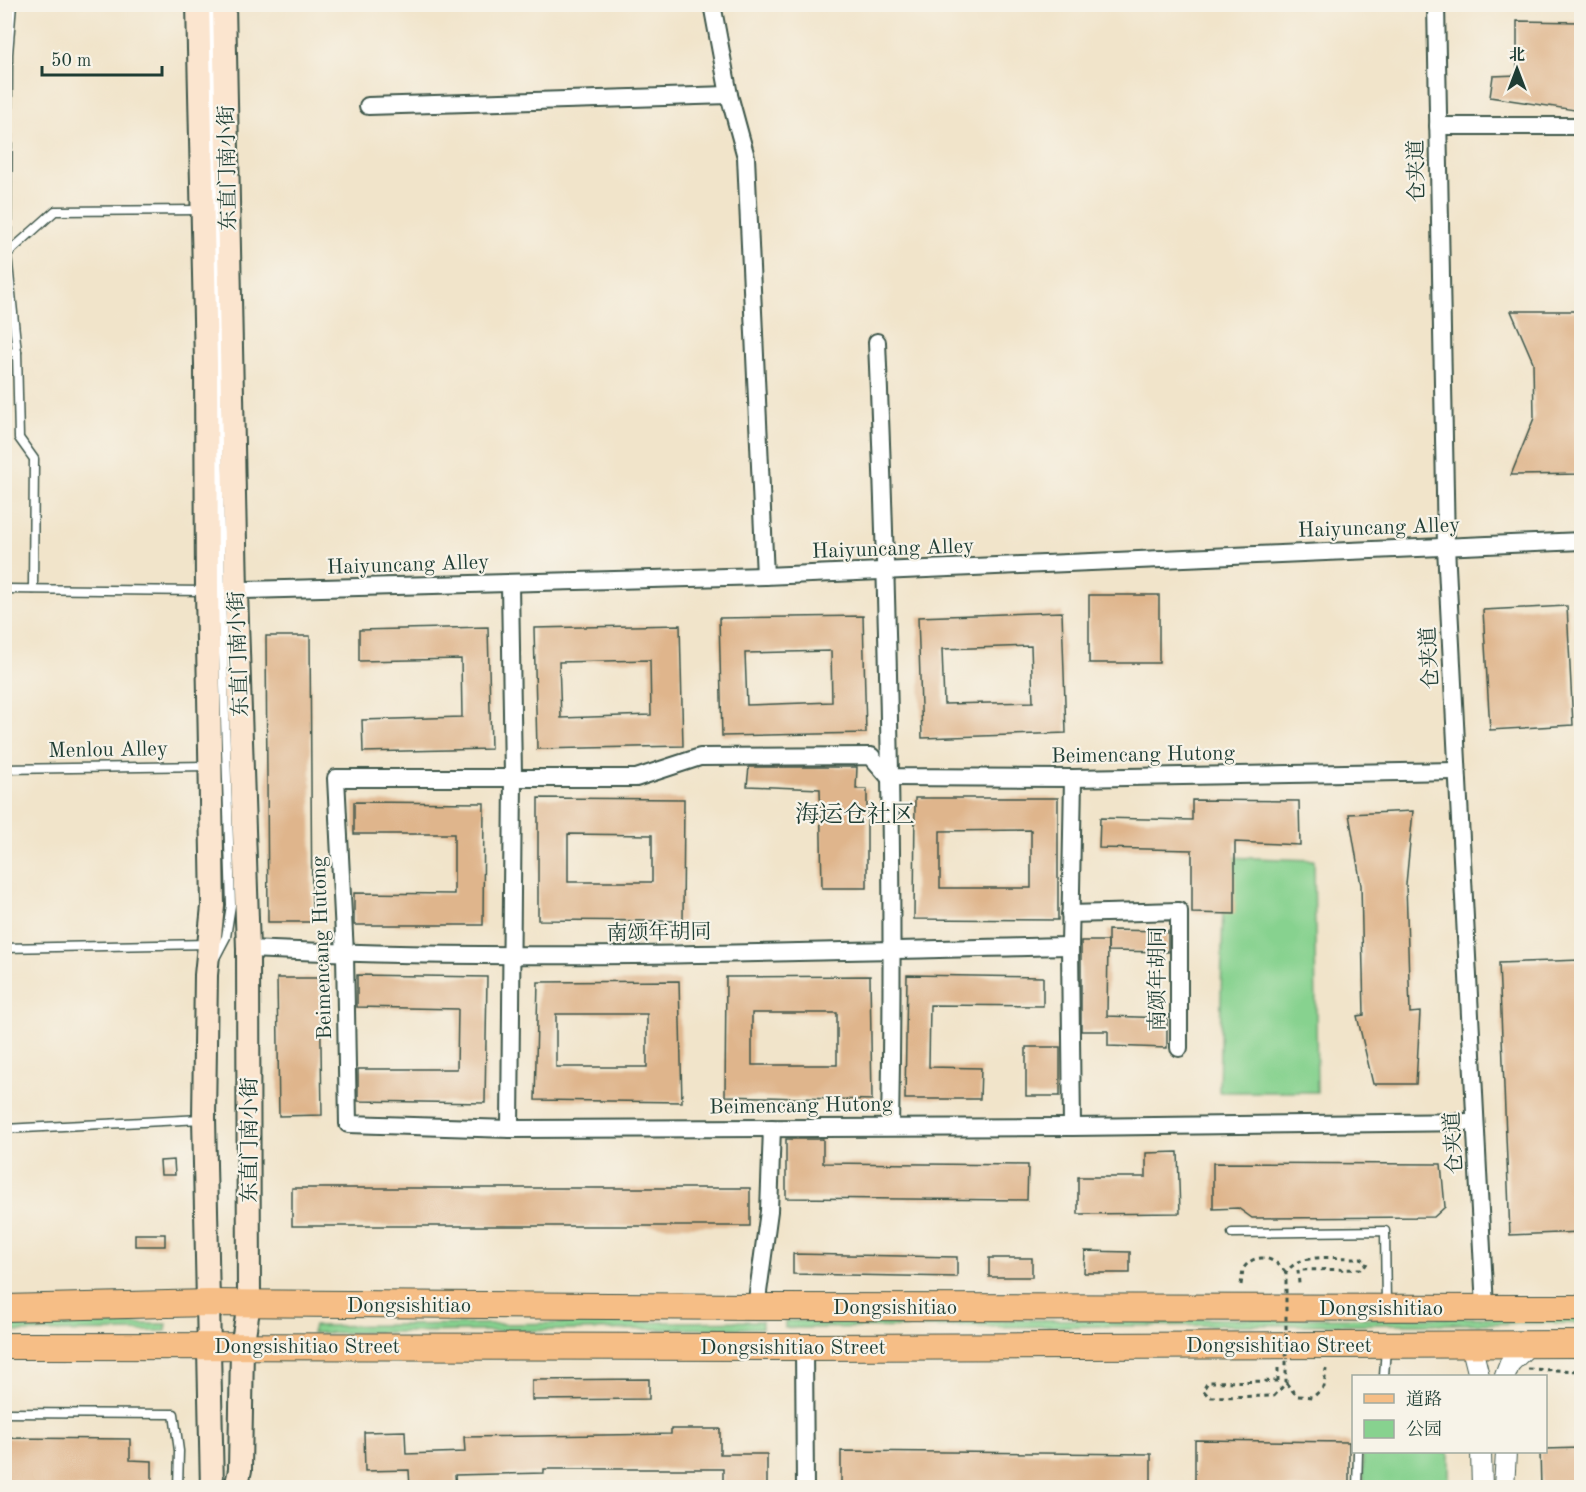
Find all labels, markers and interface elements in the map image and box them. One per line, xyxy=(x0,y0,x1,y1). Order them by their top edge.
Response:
scale bar xyxy=(42,39,162,77)
north arrow xyxy=(1487,39,1547,99)
text: 北 xyxy=(1509,46,1525,64)
text: 50 m xyxy=(51,52,91,70)
street label: 东直门南小街 xyxy=(215,105,240,231)
street label: 仓夹道 xyxy=(1404,139,1429,203)
street label: Haiyuncang Alley xyxy=(1297,515,1461,542)
street label: Haiyuncang Alley xyxy=(811,536,975,563)
street label: Haiyuncang Alley xyxy=(326,552,490,579)
street label: 东直门南小街 xyxy=(225,591,252,717)
street label: 仓夹道 xyxy=(1416,626,1443,690)
street label: Menlou Alley xyxy=(48,739,168,762)
street label: Beimencang Hutong xyxy=(1051,743,1236,768)
district label: 海运仓社区 xyxy=(795,801,915,828)
street label: Beimencang Hutong xyxy=(309,855,336,1040)
street label: 南颂年胡同 xyxy=(606,919,712,945)
street label: 南颂年胡同 xyxy=(1145,927,1169,1032)
street label: 东直门南小街 xyxy=(238,1077,261,1203)
street label: Beimencang Hutong xyxy=(709,1094,894,1119)
street label: 仓夹道 xyxy=(1440,1111,1467,1175)
street label: Dongsishitiao xyxy=(347,1296,471,1317)
street label: Dongsishitiao xyxy=(833,1298,957,1319)
street label: Dongsishitiao xyxy=(1319,1299,1443,1320)
street label: Dongsishitiao Street xyxy=(1186,1336,1372,1357)
street label: Dongsishitiao Street xyxy=(214,1337,400,1358)
street label: Dongsishitiao Street xyxy=(700,1338,886,1359)
legend xyxy=(1352,1375,1547,1453)
text: 道路 xyxy=(1406,1389,1442,1409)
text: 公园 xyxy=(1406,1420,1442,1439)

